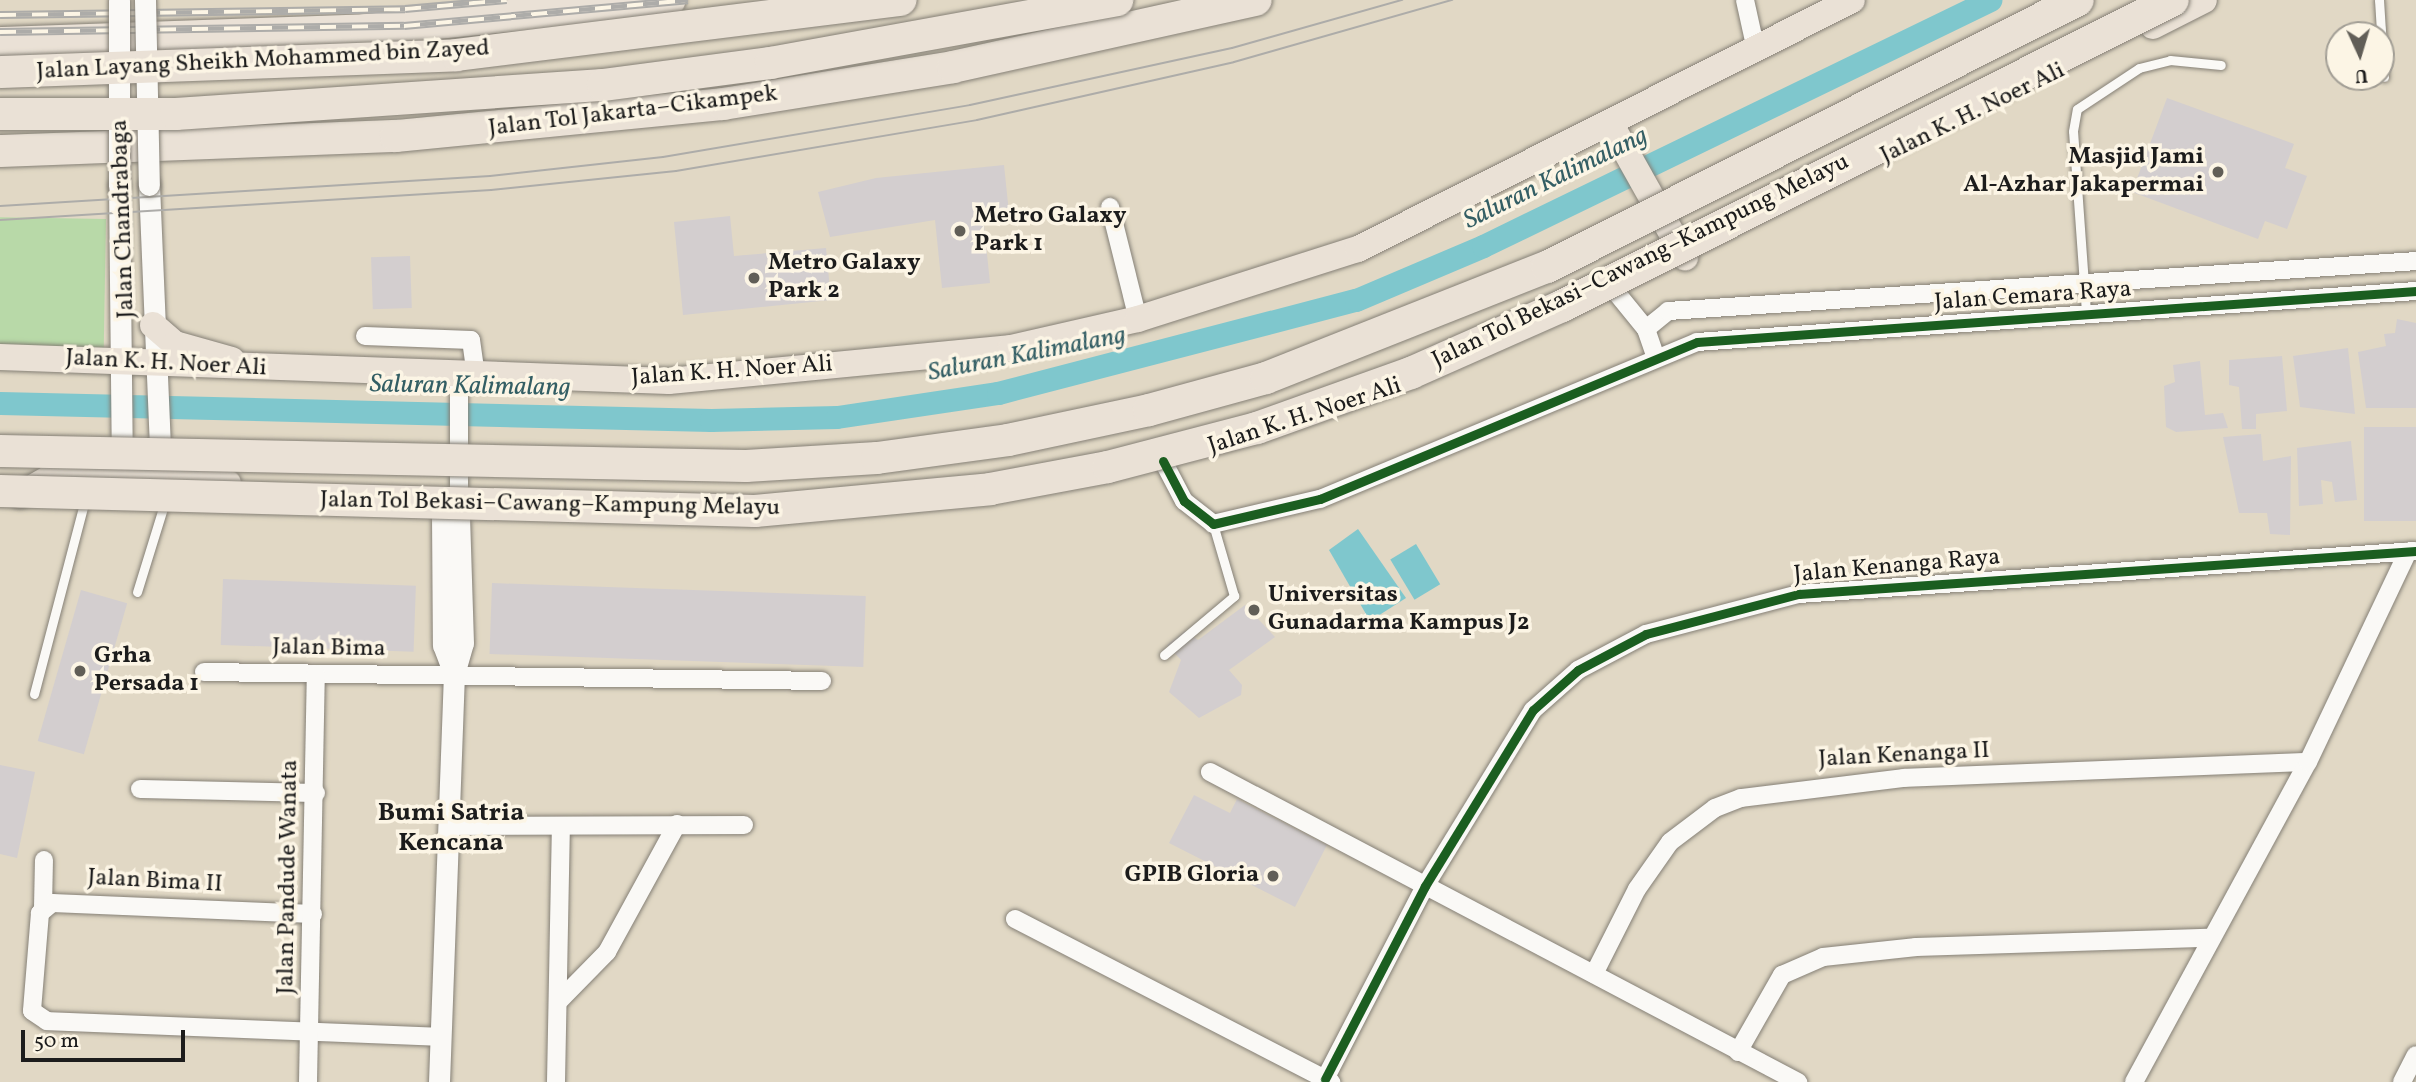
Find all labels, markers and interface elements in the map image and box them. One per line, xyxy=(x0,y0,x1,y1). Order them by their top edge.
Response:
north arrow xyxy=(2325,21,2395,91)
street label: Jalan Layang Sheikh Mohammed bin Zayed xyxy=(36,35,490,87)
street label: Jalan K. H. Noer Ali xyxy=(1876,57,2070,171)
text: U xyxy=(2354,62,2369,88)
street label: Jalan Tol Jakarta–Cikampek xyxy=(486,80,780,144)
street label: Jalan Chandrabaga xyxy=(106,119,142,319)
water label: Saluran Kalimalang xyxy=(1459,121,1653,237)
place label: Masjid Jami Al-Azhar Jakapermai xyxy=(1963,144,2204,200)
street label: Jalan Tol Bekasi–Cawang–Kampung Melayu xyxy=(1427,148,1855,376)
marker: Masjid Jami Al-Azhar Jakapermai xyxy=(2210,164,2226,180)
place label: Metro Galaxy Park 1 xyxy=(974,203,1126,259)
marker: Metro Galaxy Park 1 xyxy=(952,223,968,239)
place label: Metro Galaxy Park 2 xyxy=(768,250,920,306)
marker: Metro Galaxy Park 2 xyxy=(746,270,762,286)
street label: Jalan Cemara Raya xyxy=(1933,276,2133,318)
water label: Saluran Kalimalang xyxy=(925,321,1129,389)
street label: Jalan K. H. Noer Ali xyxy=(65,344,267,384)
street label: Jalan K. H. Noer Ali xyxy=(631,351,833,393)
water label: Saluran Kalimalang xyxy=(369,370,571,404)
street label: Jalan K. H. Noer Ali xyxy=(1205,372,1405,462)
street label: Jalan Tol Bekasi–Cawang–Kampung Melayu xyxy=(319,487,781,523)
street label: Jalan Kenanga Raya xyxy=(1793,544,2001,590)
place label: Universitas Gunadarma Kampus J2 xyxy=(1268,582,1529,638)
marker: Universitas Gunadarma Kampus J2 xyxy=(1246,602,1262,618)
street label: Jalan Bima xyxy=(272,634,386,664)
place label: Grha Persada 1 xyxy=(94,643,199,699)
marker: Grha Persada 1 xyxy=(72,663,88,679)
street label: Jalan Kenanga II xyxy=(1818,737,1990,775)
street label: Jalan Pandude Wanata xyxy=(273,759,305,995)
district label: Bumi Satria Kencana xyxy=(378,798,524,860)
place label: GPIB Gloria xyxy=(1125,862,1259,890)
street label: Jalan Bima II xyxy=(87,864,223,900)
marker: GPIB Gloria xyxy=(1265,868,1281,884)
scale bar xyxy=(24,1016,189,1060)
text: 50 m xyxy=(34,1027,79,1056)

